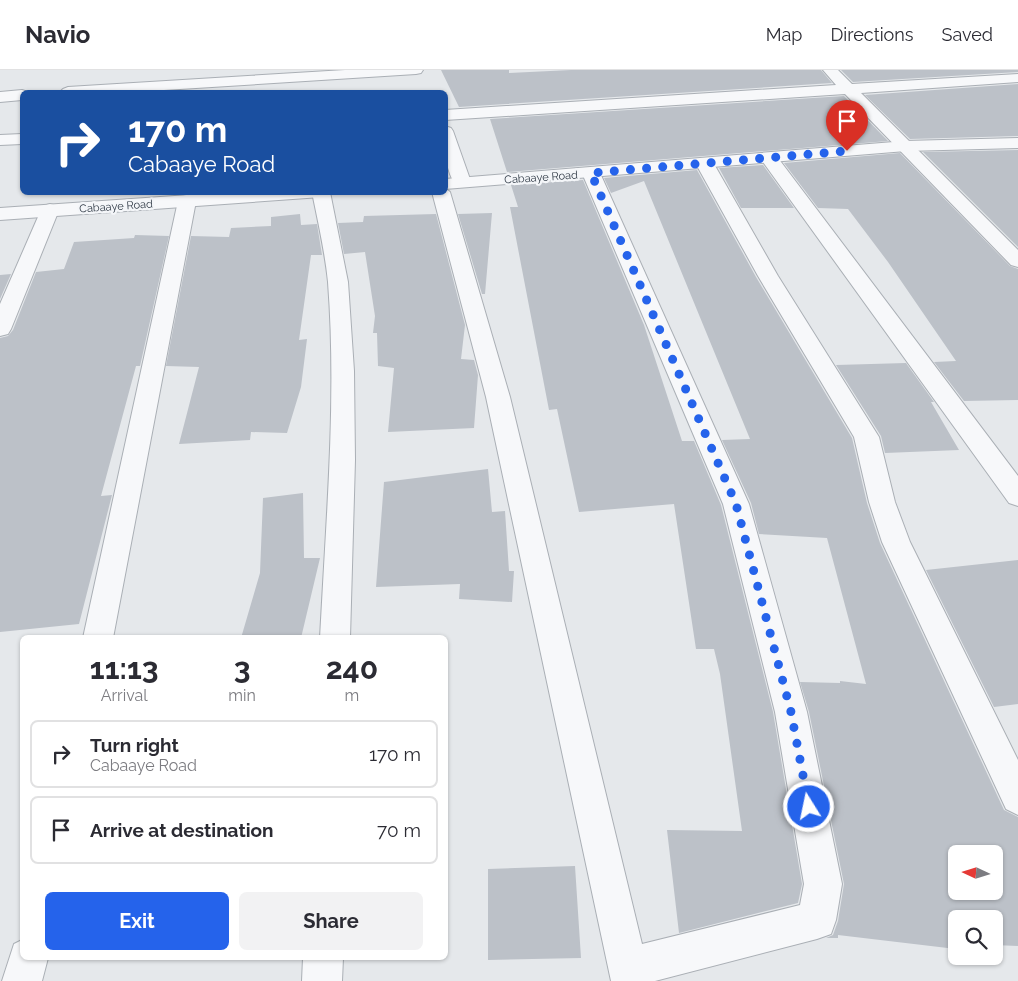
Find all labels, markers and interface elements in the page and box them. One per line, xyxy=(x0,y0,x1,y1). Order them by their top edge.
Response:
text: Navio xyxy=(25,20,90,49)
text: Map xyxy=(766,24,802,45)
text: Directions xyxy=(830,24,914,45)
text: Saved xyxy=(942,24,993,45)
pin xyxy=(826,100,868,151)
icon: arrive xyxy=(833,107,861,135)
text: 170 m xyxy=(128,109,227,150)
icon: right xyxy=(45,110,110,175)
text: Cabaaye Road xyxy=(128,151,275,177)
street label: Cabaaye Road xyxy=(504,168,578,187)
street label: Cabaaye Road xyxy=(79,197,153,216)
text: 11:13 xyxy=(90,651,158,686)
text: 3 xyxy=(234,651,250,686)
text: 240 xyxy=(326,651,378,686)
text: Arrival xyxy=(101,686,148,705)
text: min xyxy=(228,686,256,705)
text: m xyxy=(345,686,359,705)
text: Turn right xyxy=(90,734,179,756)
icon: right xyxy=(47,740,75,768)
text: 170 m xyxy=(369,743,421,765)
text: Cabaaye Road xyxy=(90,756,197,775)
position arrow xyxy=(782,780,834,832)
icon: arrive xyxy=(47,816,75,844)
text: Arrive at destination xyxy=(90,819,274,841)
text: 70 m xyxy=(377,819,421,841)
north arrow xyxy=(948,845,1002,900)
map controls xyxy=(948,845,1003,965)
button: Exit xyxy=(45,892,229,950)
button: Share xyxy=(239,892,423,950)
button: search xyxy=(948,910,1003,965)

